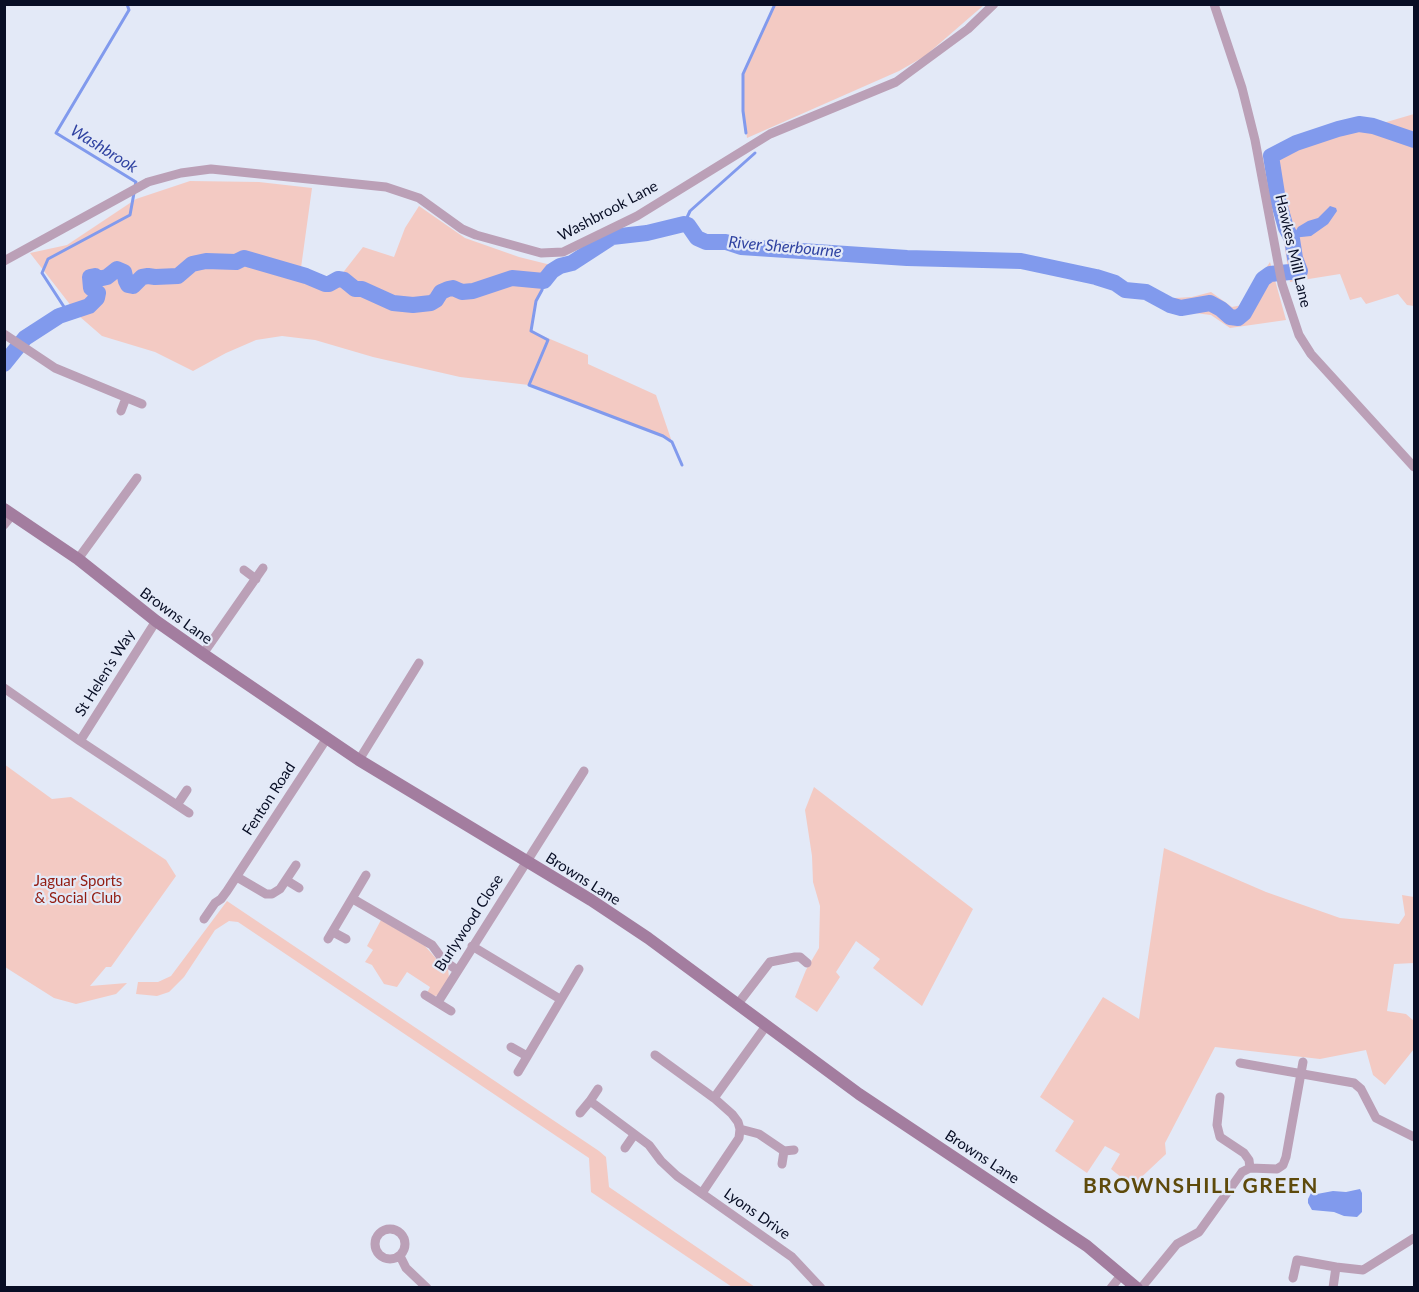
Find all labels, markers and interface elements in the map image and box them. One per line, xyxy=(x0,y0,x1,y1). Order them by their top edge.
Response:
water label: Washbrook xyxy=(67,121,141,177)
street label: Washbrook Lane xyxy=(555,177,661,245)
street label: Hawkes Mill Lane xyxy=(1271,193,1315,309)
water label: River Sherbourne xyxy=(728,232,842,262)
street label: Browns Lane xyxy=(136,584,216,648)
street label: St Helen's Way xyxy=(71,626,139,720)
street label: Fenton Road xyxy=(239,759,299,839)
street label: Browns Lane xyxy=(542,849,624,909)
street label: Burlywood Close xyxy=(431,871,507,975)
park label: Jaguar Sports & Social Club xyxy=(34,872,122,907)
street label: Browns Lane xyxy=(941,1126,1023,1188)
district label: BROWNSHILL GREEN xyxy=(1083,1173,1319,1199)
street label: Lyons Drive xyxy=(720,1185,794,1243)

